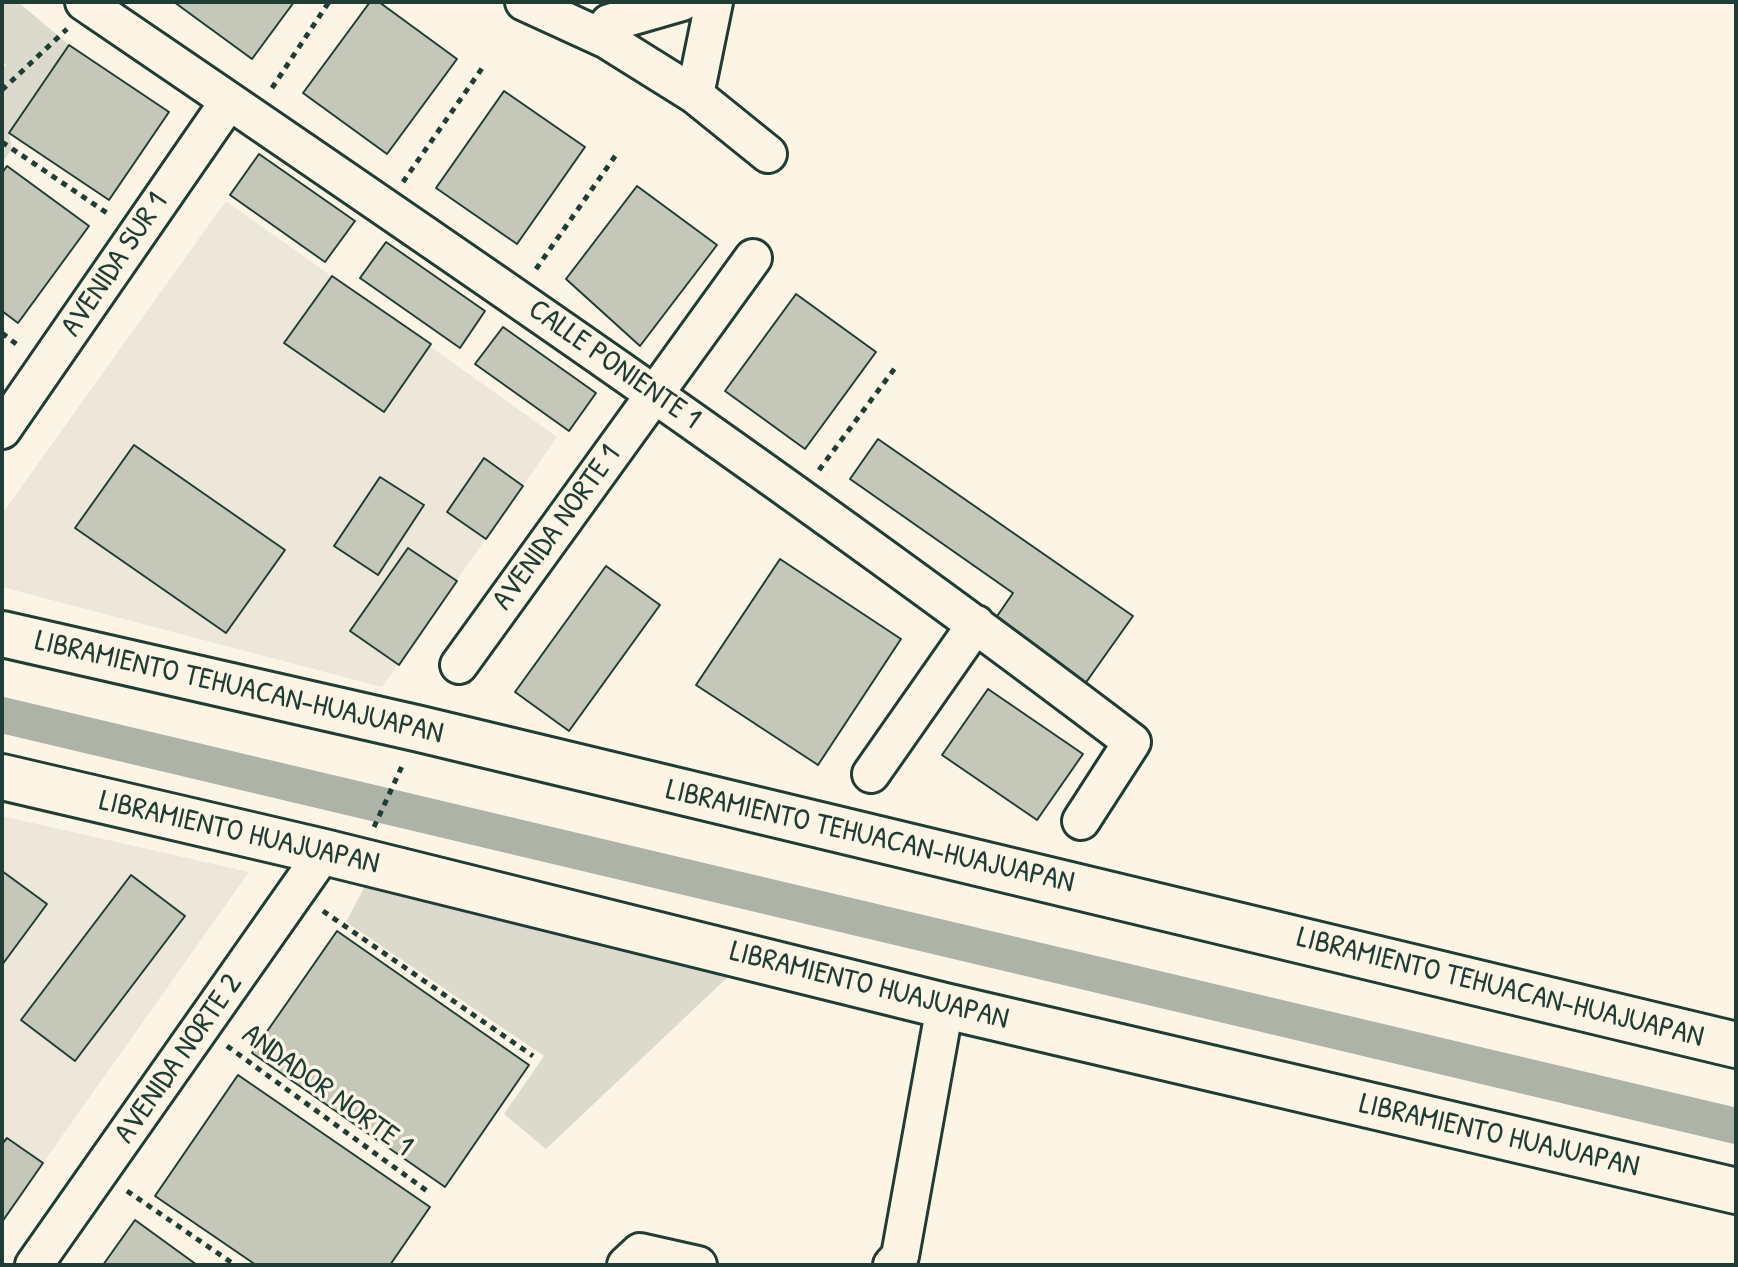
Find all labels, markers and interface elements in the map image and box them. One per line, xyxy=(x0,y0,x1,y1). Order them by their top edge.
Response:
street label: AVENIDA SUR 1 xyxy=(54,186,176,344)
street label: CALLE PONIENTE 1 xyxy=(521,292,707,438)
street label: AVENIDA NORTE 1 xyxy=(485,439,629,617)
street label: LIBRAMIENTO TEHUACAN-HUAJUAPAN xyxy=(32,624,446,752)
street label: LIBRAMIENTO TEHUACAN-HUAJUAPAN xyxy=(663,773,1077,901)
street label: LIBRAMIENTO HUAJUAPAN xyxy=(96,783,382,883)
street label: LIBRAMIENTO TEHUACAN-HUAJUAPAN xyxy=(1293,920,1707,1056)
street label: LIBRAMIENTO HUAJUAPAN xyxy=(726,934,1012,1038)
street label: AVENIDA NORTE 2 xyxy=(107,968,251,1150)
street label: ANDADOR NORTE 1 xyxy=(235,1017,419,1165)
street label: LIBRAMIENTO HUAJUAPAN xyxy=(1356,1086,1642,1186)

